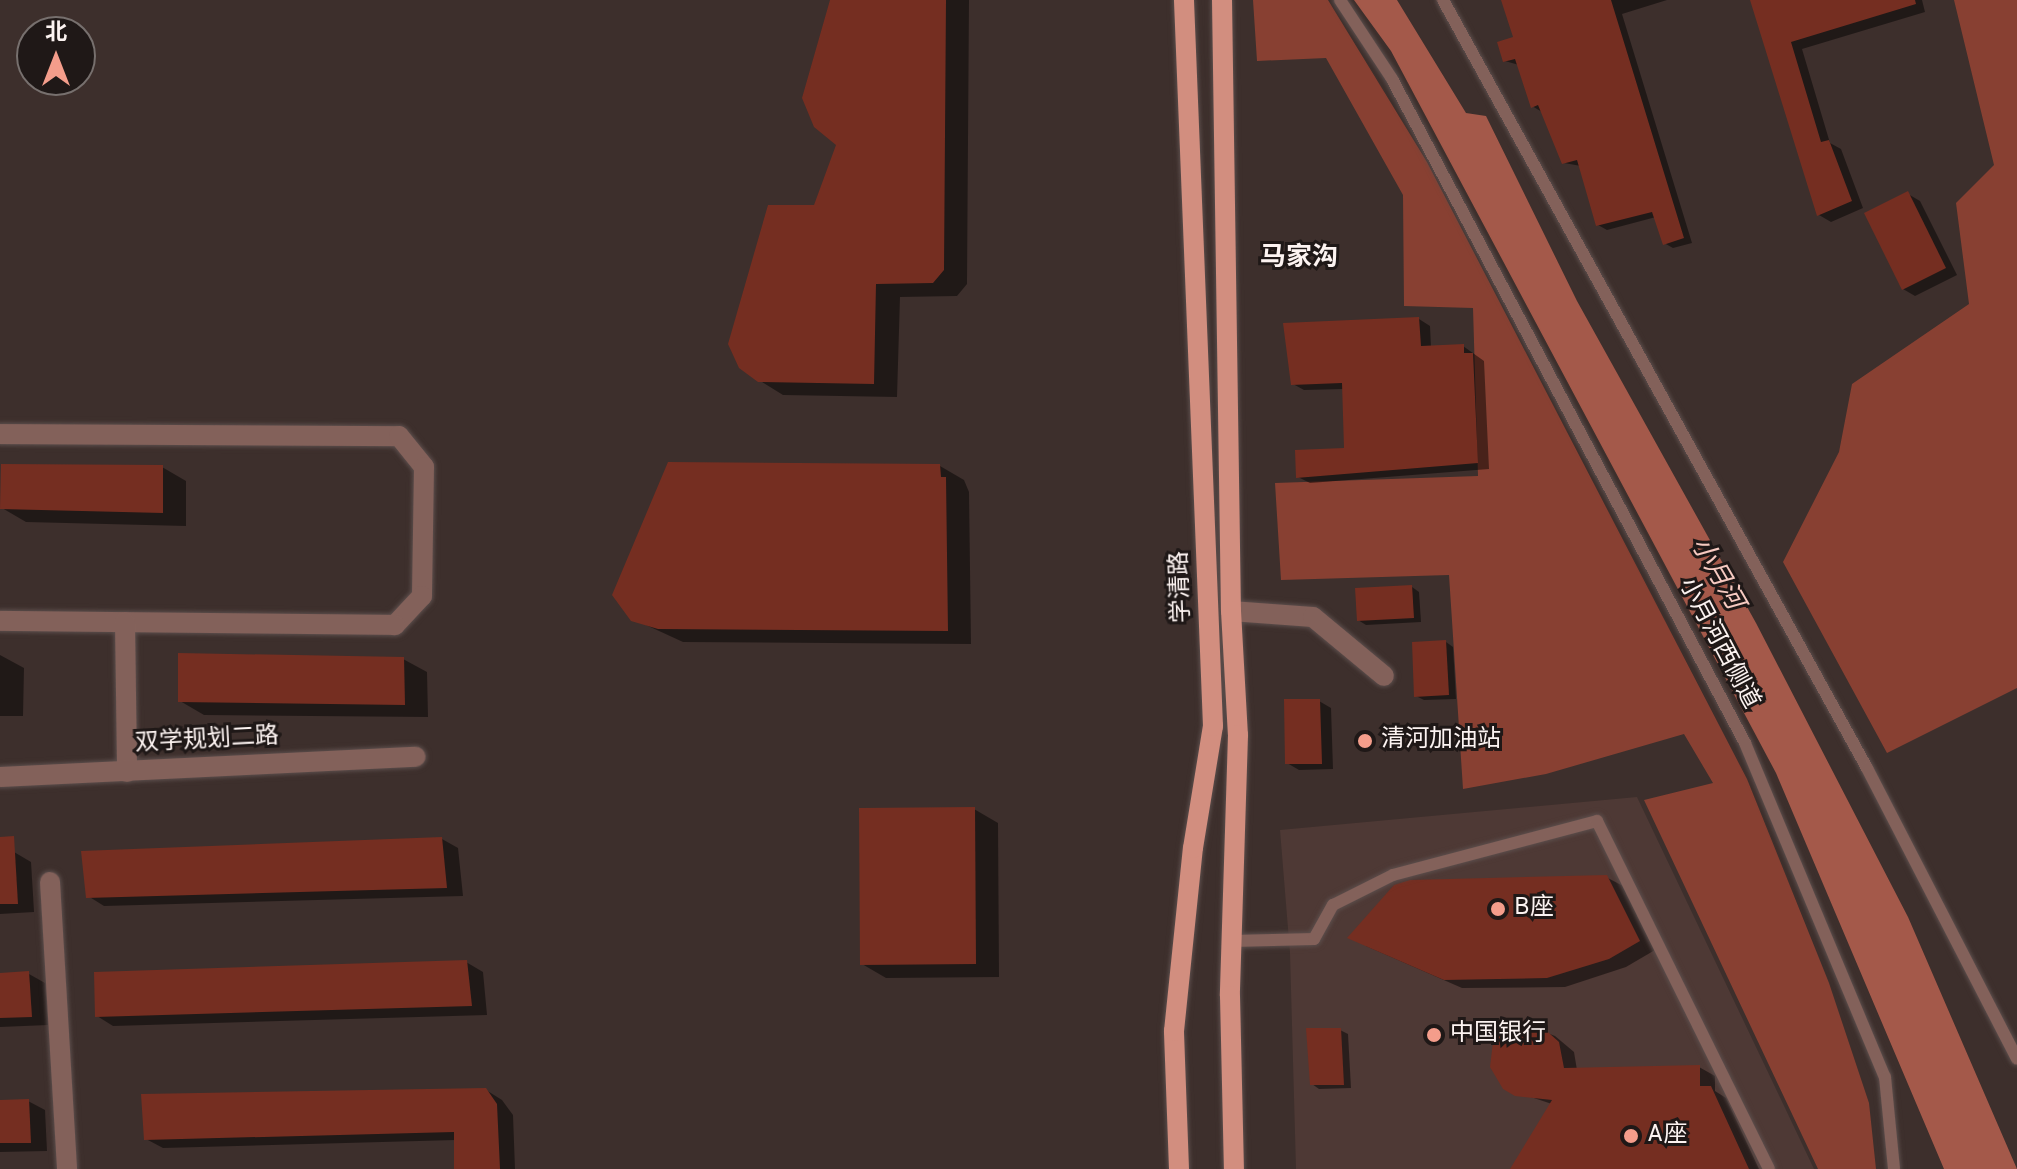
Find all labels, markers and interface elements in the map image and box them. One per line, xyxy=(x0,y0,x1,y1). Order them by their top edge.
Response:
north arrow xyxy=(16,16,96,96)
text: 北 xyxy=(45,20,67,47)
district label: 马家沟 xyxy=(1260,243,1338,275)
water label: 小月河 xyxy=(1683,532,1749,616)
street label: 学清路 xyxy=(1166,551,1198,623)
street label: 小月河西侧道 xyxy=(1671,574,1765,714)
street label: 双学规划二路 xyxy=(134,723,280,759)
place label: 清河加油站 xyxy=(1381,727,1501,755)
marker: 清河加油站 xyxy=(1356,732,1374,750)
place label: B座 xyxy=(1514,895,1554,923)
marker: B座 xyxy=(1489,900,1507,918)
place label: 中国银行 xyxy=(1450,1021,1546,1049)
marker: 中国银行 xyxy=(1425,1026,1443,1044)
place label: A座 xyxy=(1647,1122,1687,1150)
marker: A座 xyxy=(1622,1127,1640,1145)

